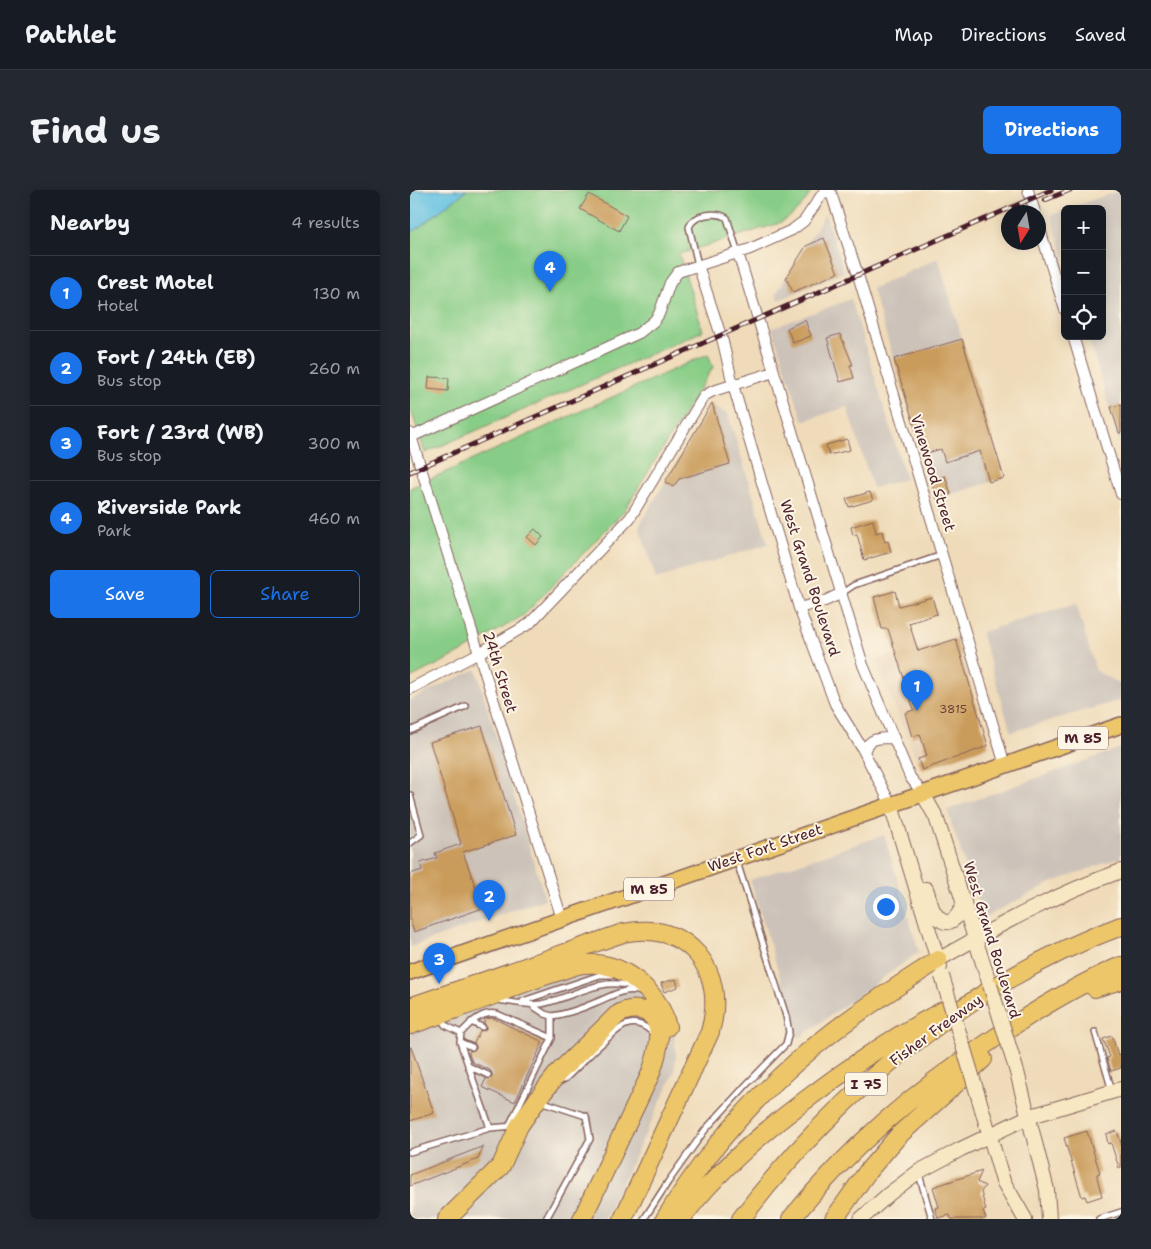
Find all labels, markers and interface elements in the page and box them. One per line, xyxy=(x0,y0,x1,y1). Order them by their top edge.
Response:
text: Pathlet xyxy=(25,19,116,51)
text: Map xyxy=(895,23,933,47)
text: Directions xyxy=(961,23,1047,47)
text: Saved xyxy=(1075,23,1126,47)
button: Directions xyxy=(983,106,1121,154)
text: Find us xyxy=(30,107,161,154)
north arrow xyxy=(1001,205,1046,250)
map controls xyxy=(1061,205,1106,340)
button: + xyxy=(1061,205,1106,250)
text: Nearby xyxy=(50,209,130,237)
text: 4 results xyxy=(291,212,360,233)
button: − xyxy=(1061,250,1106,295)
pin: 4 xyxy=(534,251,566,292)
text: Crest Motel xyxy=(97,270,214,295)
text: 1 xyxy=(62,283,70,304)
text: 130 m xyxy=(313,283,360,304)
text: Hotel xyxy=(97,295,138,316)
button: locate xyxy=(1061,295,1106,340)
text: Fort / 24th (EB) xyxy=(97,345,255,370)
text: 2 xyxy=(60,358,72,379)
text: 260 m xyxy=(308,358,360,379)
text: Bus stop xyxy=(97,370,162,391)
street label: Vinewood Street xyxy=(906,412,960,534)
text: Fort / 23rd (WB) xyxy=(97,420,264,445)
text: 3 xyxy=(60,433,72,454)
text: 300 m xyxy=(308,433,360,454)
text: Bus stop xyxy=(97,445,162,466)
text: Riverside Park xyxy=(97,495,241,520)
street label: West Grand Boulevard xyxy=(775,497,845,659)
text: 4 xyxy=(60,508,72,529)
text: 460 m xyxy=(308,508,360,529)
text: Park xyxy=(97,520,131,541)
button: Save xyxy=(50,570,200,618)
button: Share xyxy=(210,570,360,618)
street label: 24th Street xyxy=(478,629,522,715)
pin: 1 xyxy=(901,670,933,711)
house number: 3815 xyxy=(939,701,967,717)
road number: M 85 xyxy=(1058,726,1108,750)
street label: West Fort Street xyxy=(705,819,825,877)
street label: West Grand Boulevard xyxy=(959,859,1026,1022)
road number: M 85 xyxy=(624,878,674,901)
pin: 2 xyxy=(473,880,505,921)
your location xyxy=(873,894,899,920)
pin: 3 xyxy=(423,943,455,984)
street label: Fisher Freeway xyxy=(886,990,986,1070)
road number: I 75 xyxy=(845,1072,887,1096)

